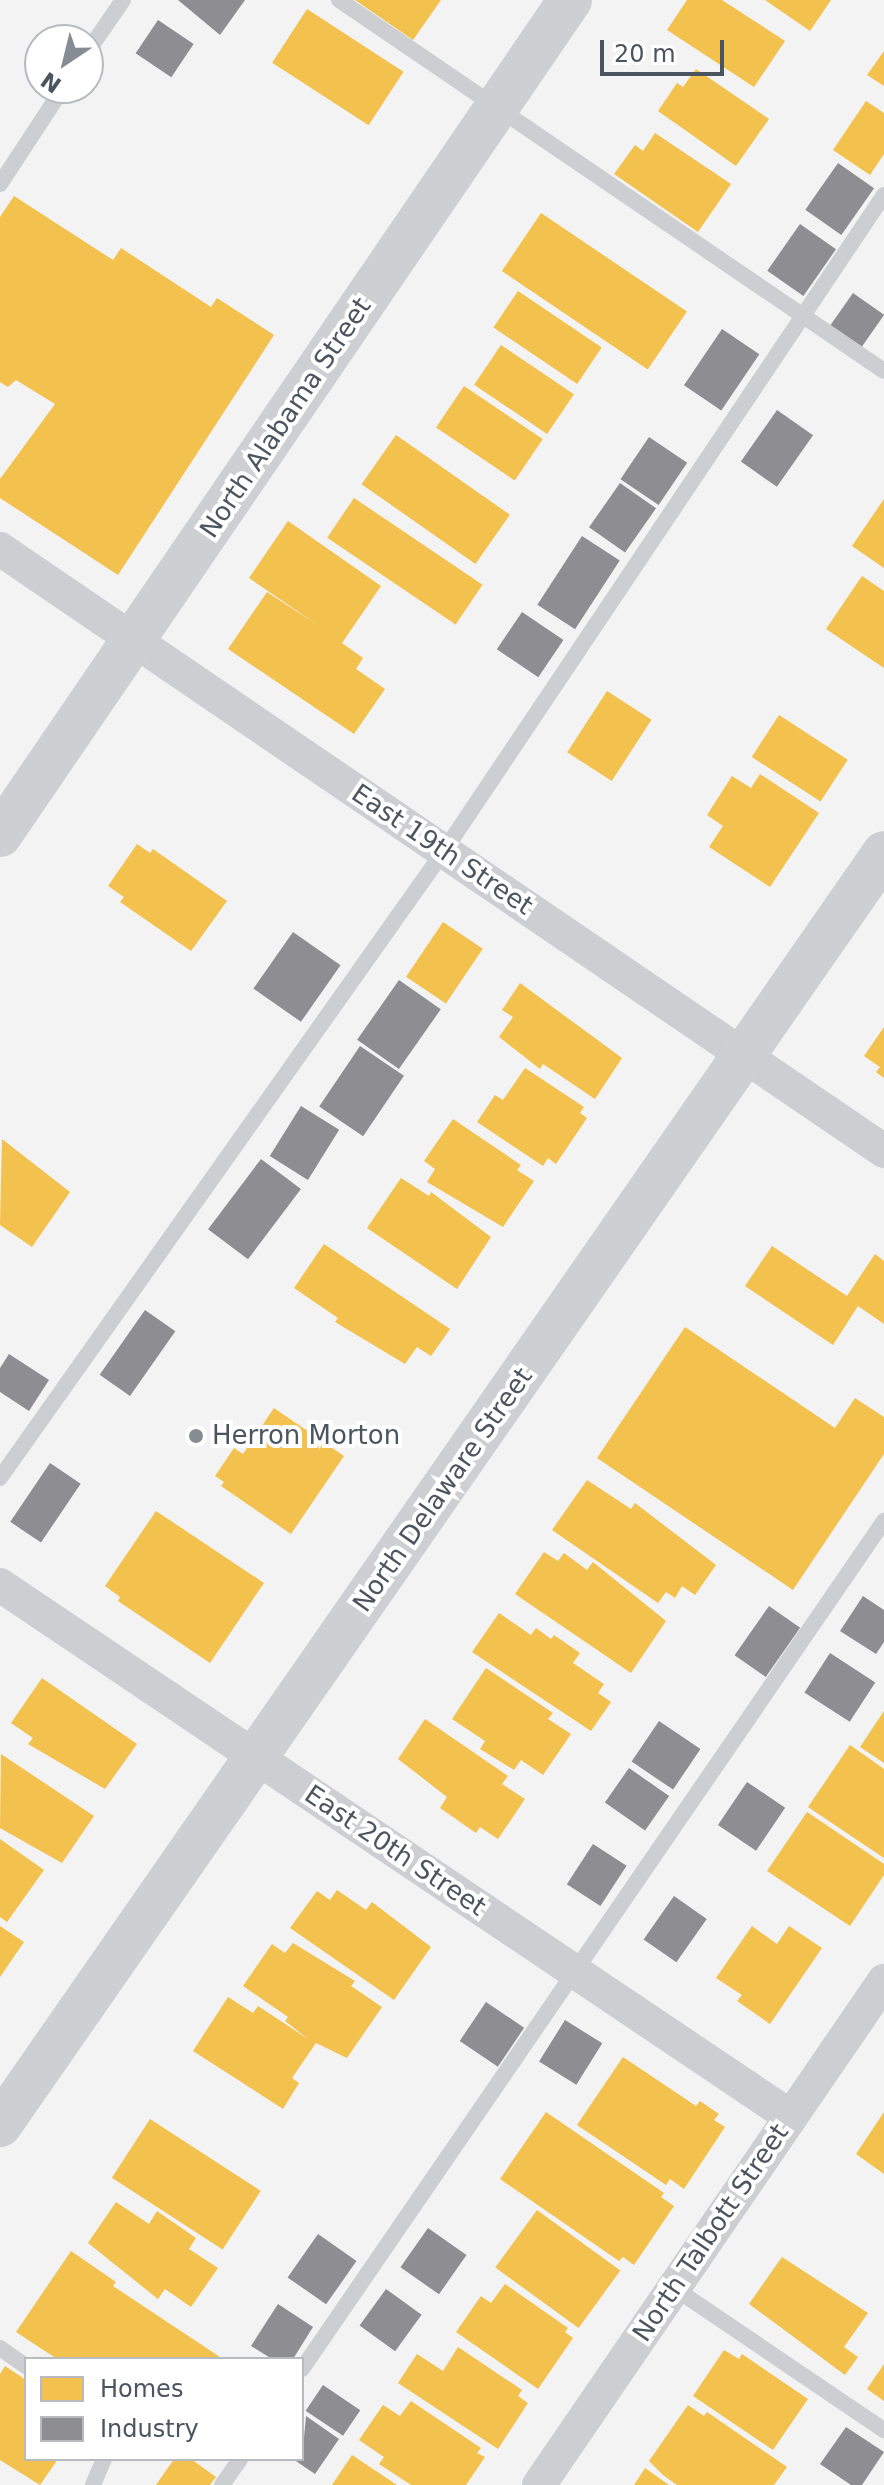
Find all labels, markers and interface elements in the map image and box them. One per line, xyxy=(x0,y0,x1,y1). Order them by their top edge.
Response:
north arrow xyxy=(24,24,104,104)
scale bar xyxy=(604,24,728,74)
text: 20 m xyxy=(614,40,676,68)
text: N xyxy=(36,67,66,98)
street label: North Alabama Street xyxy=(194,292,378,544)
street label: East 19th Street xyxy=(346,778,538,922)
street label: North Delaware Street xyxy=(347,1362,539,1618)
place label: Herron Morton xyxy=(212,1420,400,1452)
marker: Herron Morton xyxy=(187,1427,205,1445)
street label: East 20th Street xyxy=(299,1779,491,1923)
street label: North Talbott Street xyxy=(627,2118,795,2348)
legend xyxy=(24,2357,304,2461)
text: Homes xyxy=(100,2375,183,2403)
text: Industry xyxy=(100,2415,199,2443)

